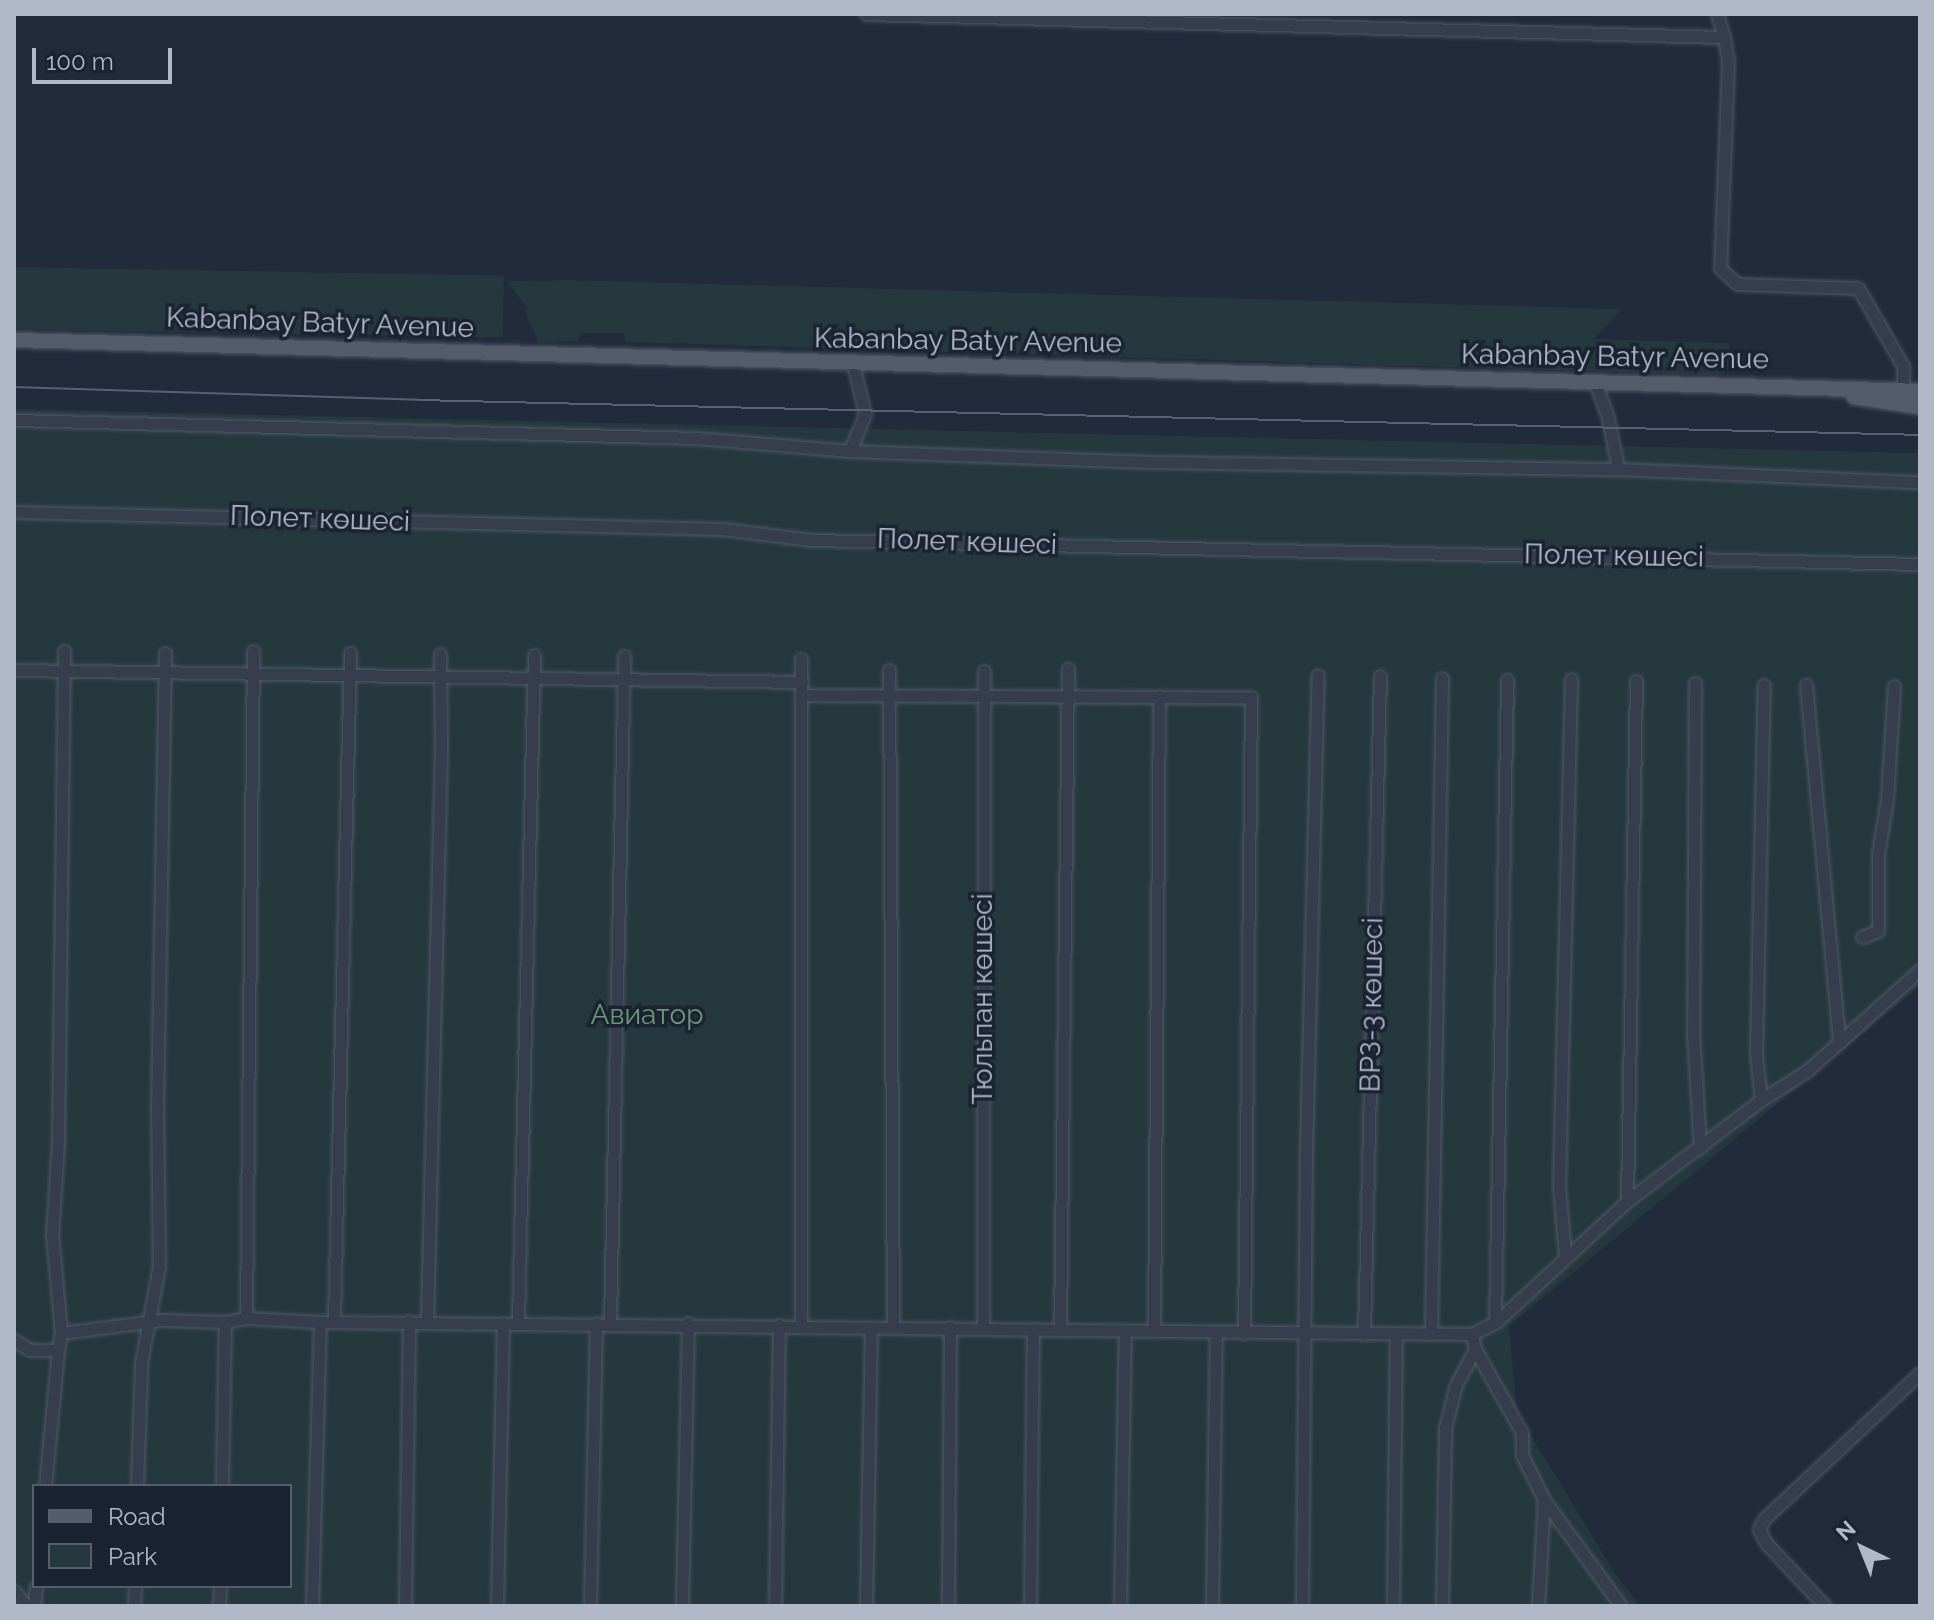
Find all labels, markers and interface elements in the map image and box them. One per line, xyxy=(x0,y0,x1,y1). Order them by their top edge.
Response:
scale bar xyxy=(36,32,176,82)
text: 100 m xyxy=(46,47,114,76)
street label: Kabanbay Batyr Avenue xyxy=(164,301,476,345)
street label: Kabanbay Batyr Avenue xyxy=(813,321,1123,361)
street label: Kabanbay Batyr Avenue xyxy=(1460,337,1770,377)
street label: Полет көшесі xyxy=(229,499,411,539)
street label: Полет көшесі xyxy=(876,522,1058,562)
street label: Полет көшесі xyxy=(1524,538,1704,574)
street label: Тюльпан көшесі xyxy=(966,893,1000,1105)
street label: ВРЗ-3 көшесі xyxy=(1354,917,1390,1093)
park label: Авиатор xyxy=(591,998,703,1032)
legend xyxy=(32,1484,292,1588)
text: Road xyxy=(108,1502,166,1531)
north arrow xyxy=(1822,1508,1902,1588)
text: N xyxy=(1831,1515,1861,1546)
text: Park xyxy=(108,1542,157,1571)

